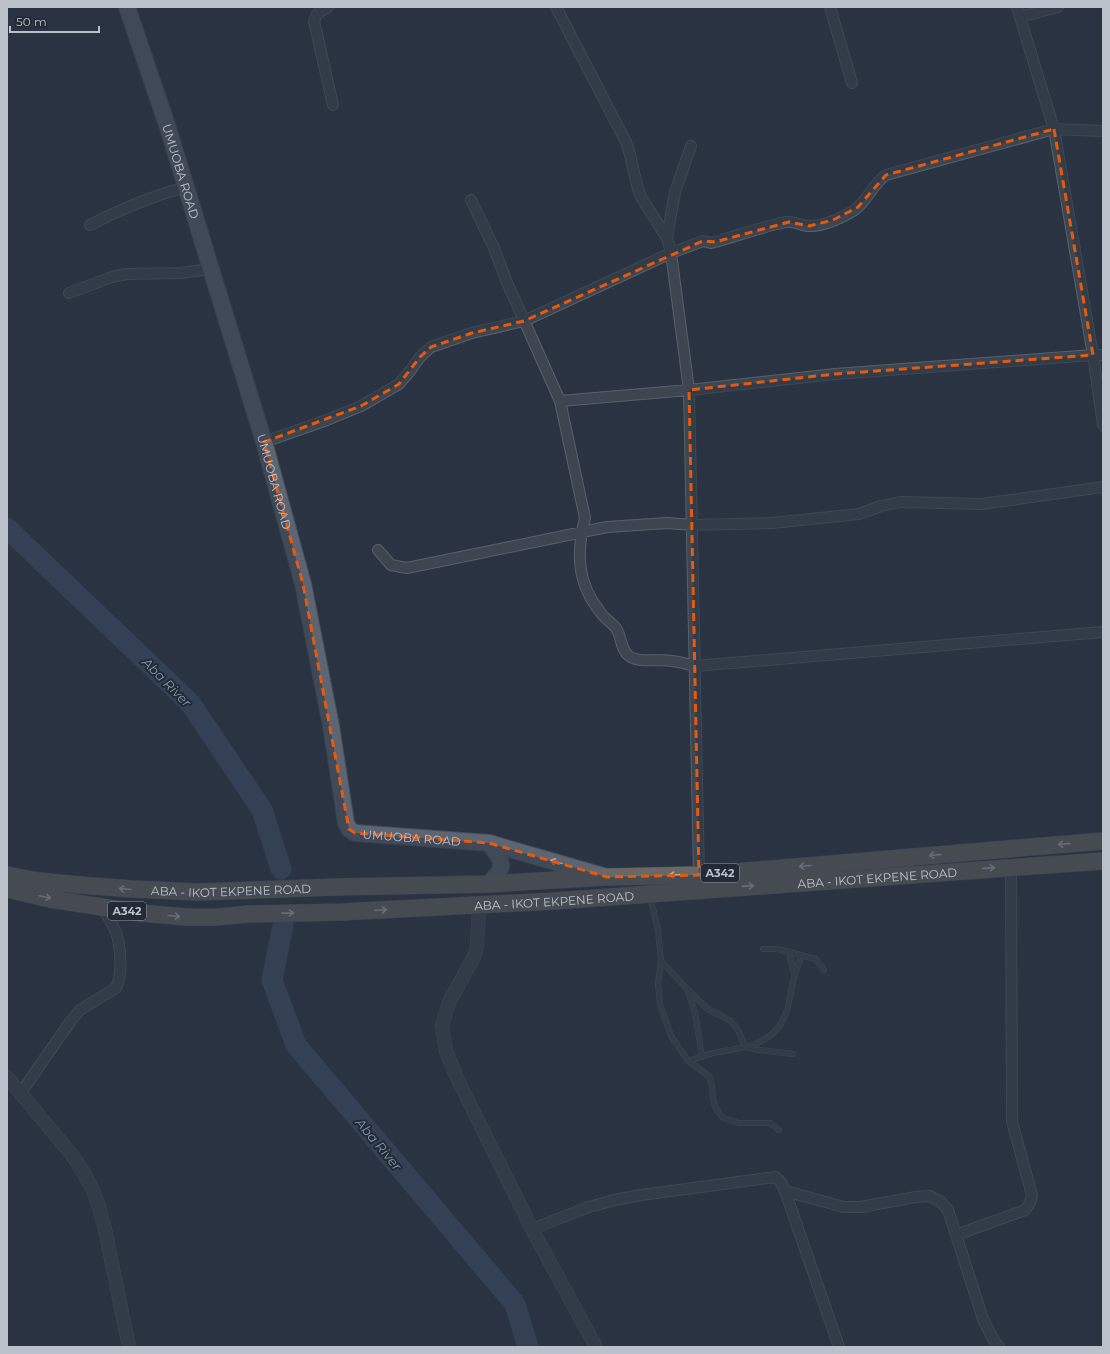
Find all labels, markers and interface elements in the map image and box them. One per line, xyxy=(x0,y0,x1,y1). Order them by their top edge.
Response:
scale bar xyxy=(10,8,99,34)
text: 50 m xyxy=(16,14,47,29)
street label: UMUOBA ROAD xyxy=(160,122,203,221)
street label: UMUOBA ROAD xyxy=(254,432,295,531)
water label: Aba River xyxy=(138,653,196,711)
street label: UMUOBA ROAD xyxy=(362,826,461,848)
one-way arrow xyxy=(1058,841,1071,848)
one-way arrow xyxy=(929,851,942,858)
one-way arrow xyxy=(549,858,562,866)
one-way arrow xyxy=(799,862,812,869)
road number: A342 xyxy=(701,864,739,882)
street label: ABA - IKOT EKPENE ROAD xyxy=(797,864,958,891)
one-way arrow xyxy=(982,865,995,872)
one-way arrow xyxy=(669,872,682,879)
street label: ABA - IKOT EKPENE ROAD xyxy=(151,880,311,900)
one-way arrow xyxy=(741,882,754,890)
one-way arrow xyxy=(119,885,132,892)
street label: ABA - IKOT EKPENE ROAD xyxy=(474,888,635,913)
one-way arrow xyxy=(38,894,51,902)
road number: A342 xyxy=(108,902,146,920)
one-way arrow xyxy=(374,907,387,914)
one-way arrow xyxy=(281,910,294,917)
one-way arrow xyxy=(167,912,180,919)
water label: Aba River xyxy=(352,1114,406,1174)

